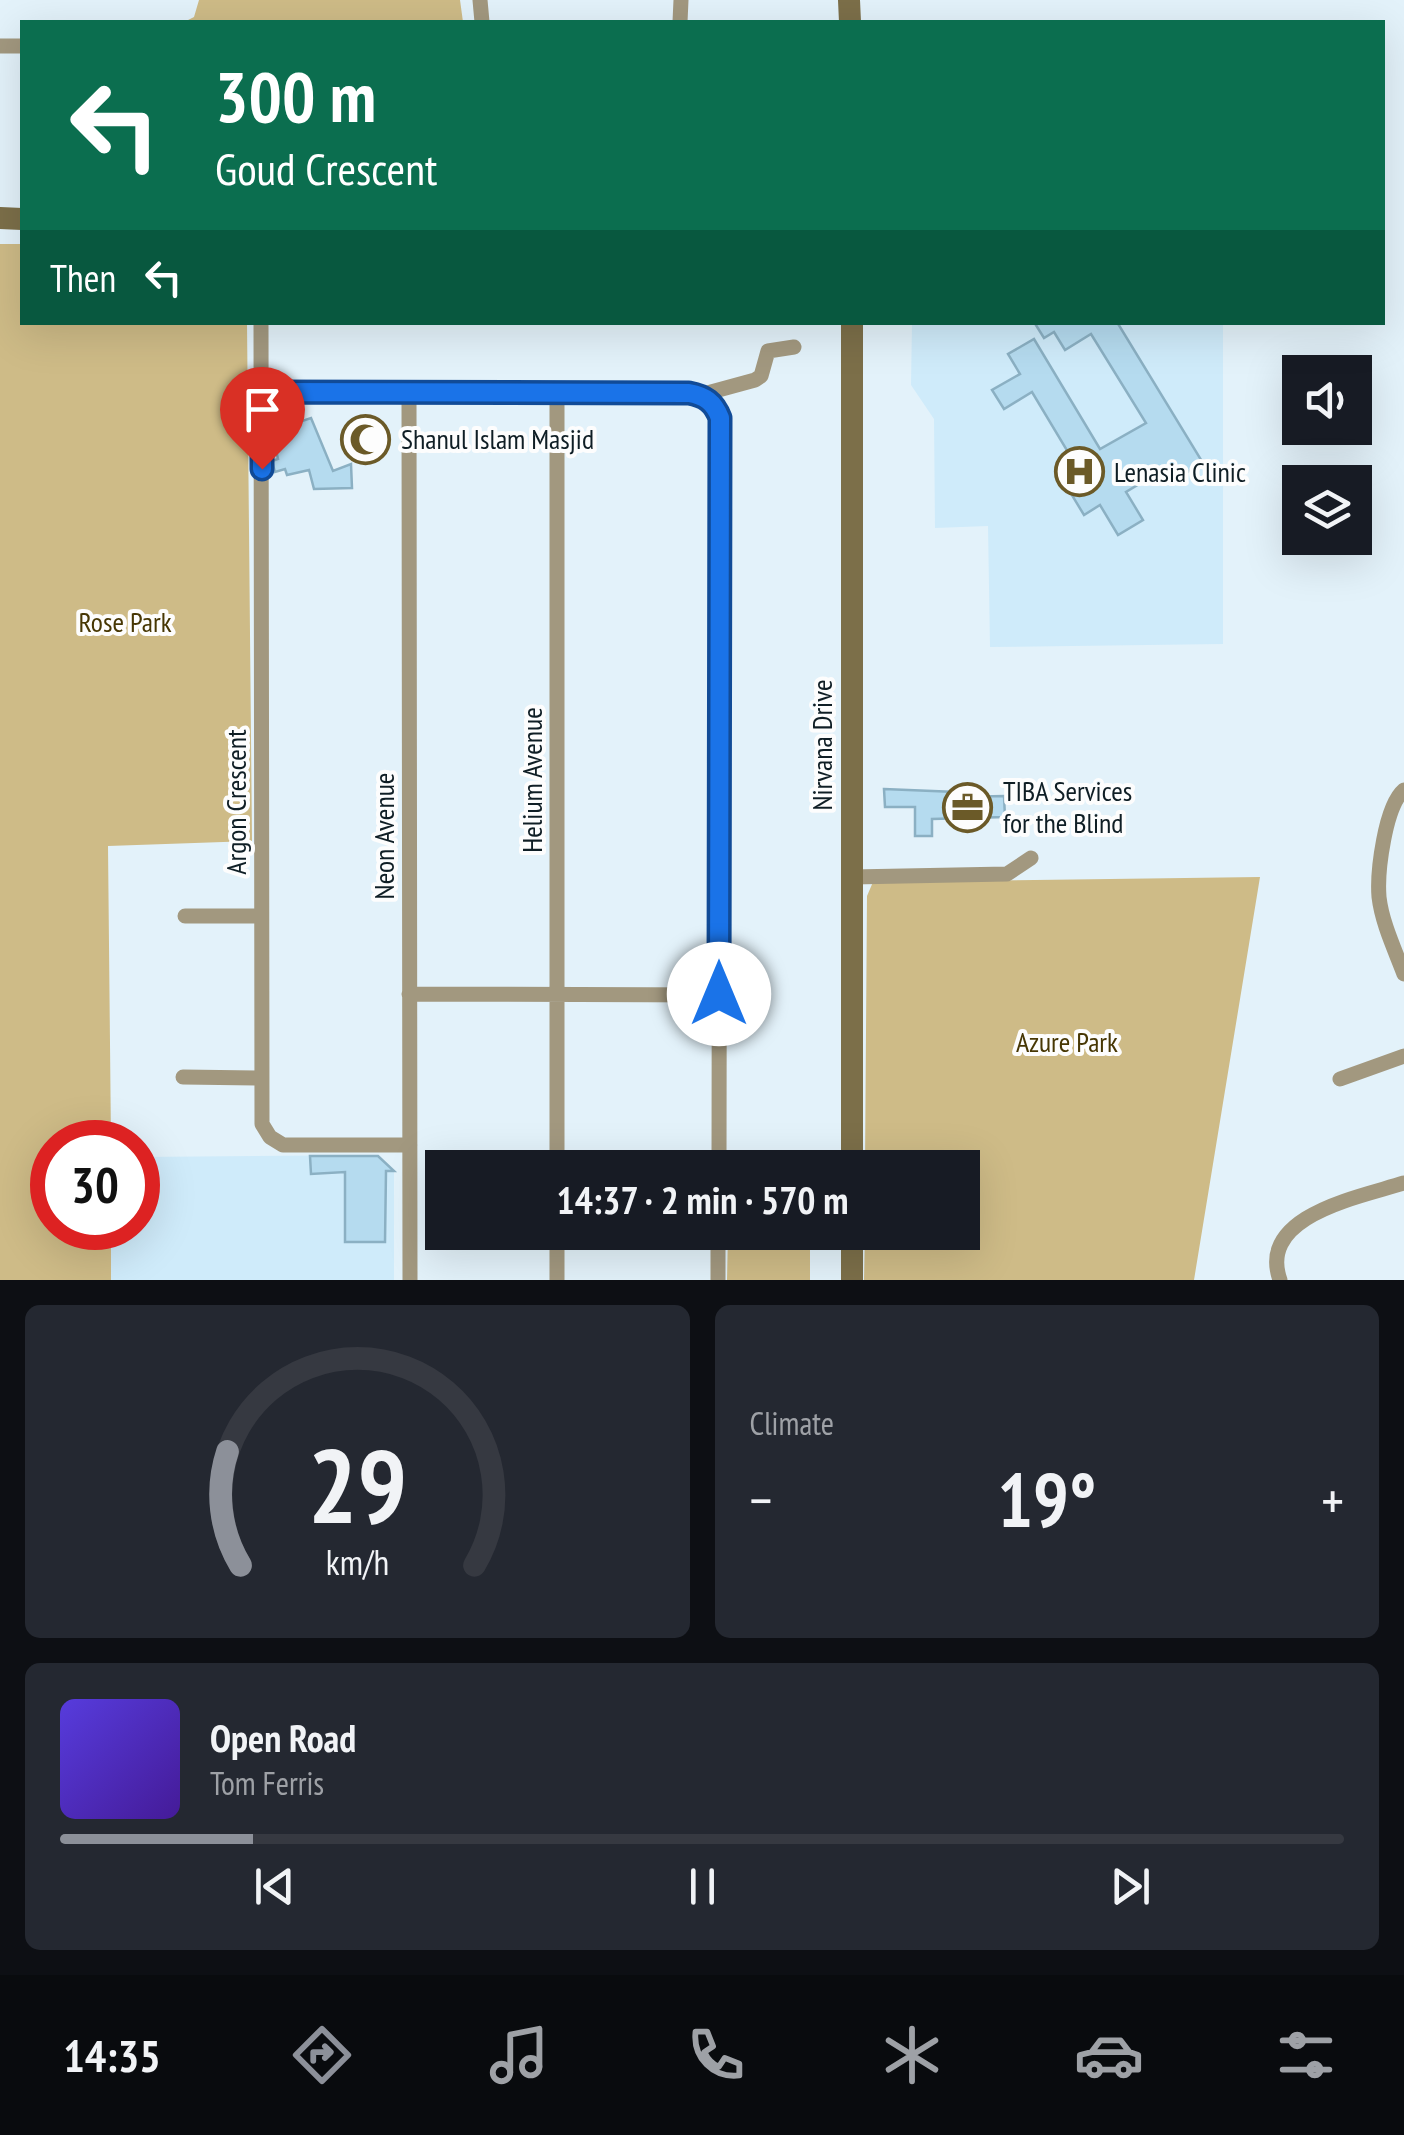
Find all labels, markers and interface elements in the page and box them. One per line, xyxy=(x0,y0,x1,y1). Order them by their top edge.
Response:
text: 300 m xyxy=(215,51,376,141)
icon: left xyxy=(50,60,180,190)
text: Goud Crescent xyxy=(215,139,437,197)
icon: left xyxy=(136,250,191,305)
text: Then xyxy=(50,253,116,302)
map controls xyxy=(1282,355,1372,555)
button: sound xyxy=(1282,355,1372,445)
pin xyxy=(220,367,305,470)
icon: arrive xyxy=(235,382,290,437)
mosque icon: Shanul Islam Masjid xyxy=(340,413,392,465)
place label: Shanul Islam Masjid xyxy=(401,420,594,457)
hospital icon: Lenasia Clinic xyxy=(1053,446,1105,498)
place label: Lenasia Clinic xyxy=(1114,453,1246,490)
button: layers xyxy=(1282,465,1372,555)
park label: Rose Park xyxy=(78,603,172,640)
street label: Nirvana Drive xyxy=(803,679,840,811)
street label: Helium Avenue xyxy=(513,707,550,853)
street label: Argon Crescent xyxy=(217,729,254,875)
place label: TIBA Services for the Blind xyxy=(1003,772,1132,841)
street label: Neon Avenue xyxy=(365,773,402,899)
office icon: TIBA Services for the Blind xyxy=(942,781,994,833)
position arrow xyxy=(667,942,771,1046)
park label: Azure Park xyxy=(1016,1023,1118,1060)
speed limit sign: 30 xyxy=(30,1120,160,1250)
text: 14:37 · 2 min · 570 m xyxy=(556,1175,849,1224)
text: Climate xyxy=(750,1402,834,1444)
text: 29 xyxy=(308,1417,407,1552)
text: 19° xyxy=(997,1451,1096,1548)
text: − xyxy=(750,1464,772,1535)
text: + xyxy=(1321,1464,1344,1535)
text: km/h xyxy=(326,1539,389,1585)
text: Open Road xyxy=(210,1713,356,1762)
text: Tom Ferris xyxy=(210,1762,324,1804)
icon: previous xyxy=(247,1859,302,1914)
icon: pause xyxy=(675,1859,730,1914)
icon: next xyxy=(1103,1859,1158,1914)
icon: directions xyxy=(287,2020,357,2090)
icon: music xyxy=(484,2020,554,2090)
icon: phone xyxy=(681,2020,751,2090)
icon: climate xyxy=(877,2020,947,2090)
icon: car xyxy=(1074,2020,1144,2090)
icon: filters xyxy=(1271,2020,1341,2090)
text: 14:35 xyxy=(63,2026,161,2084)

